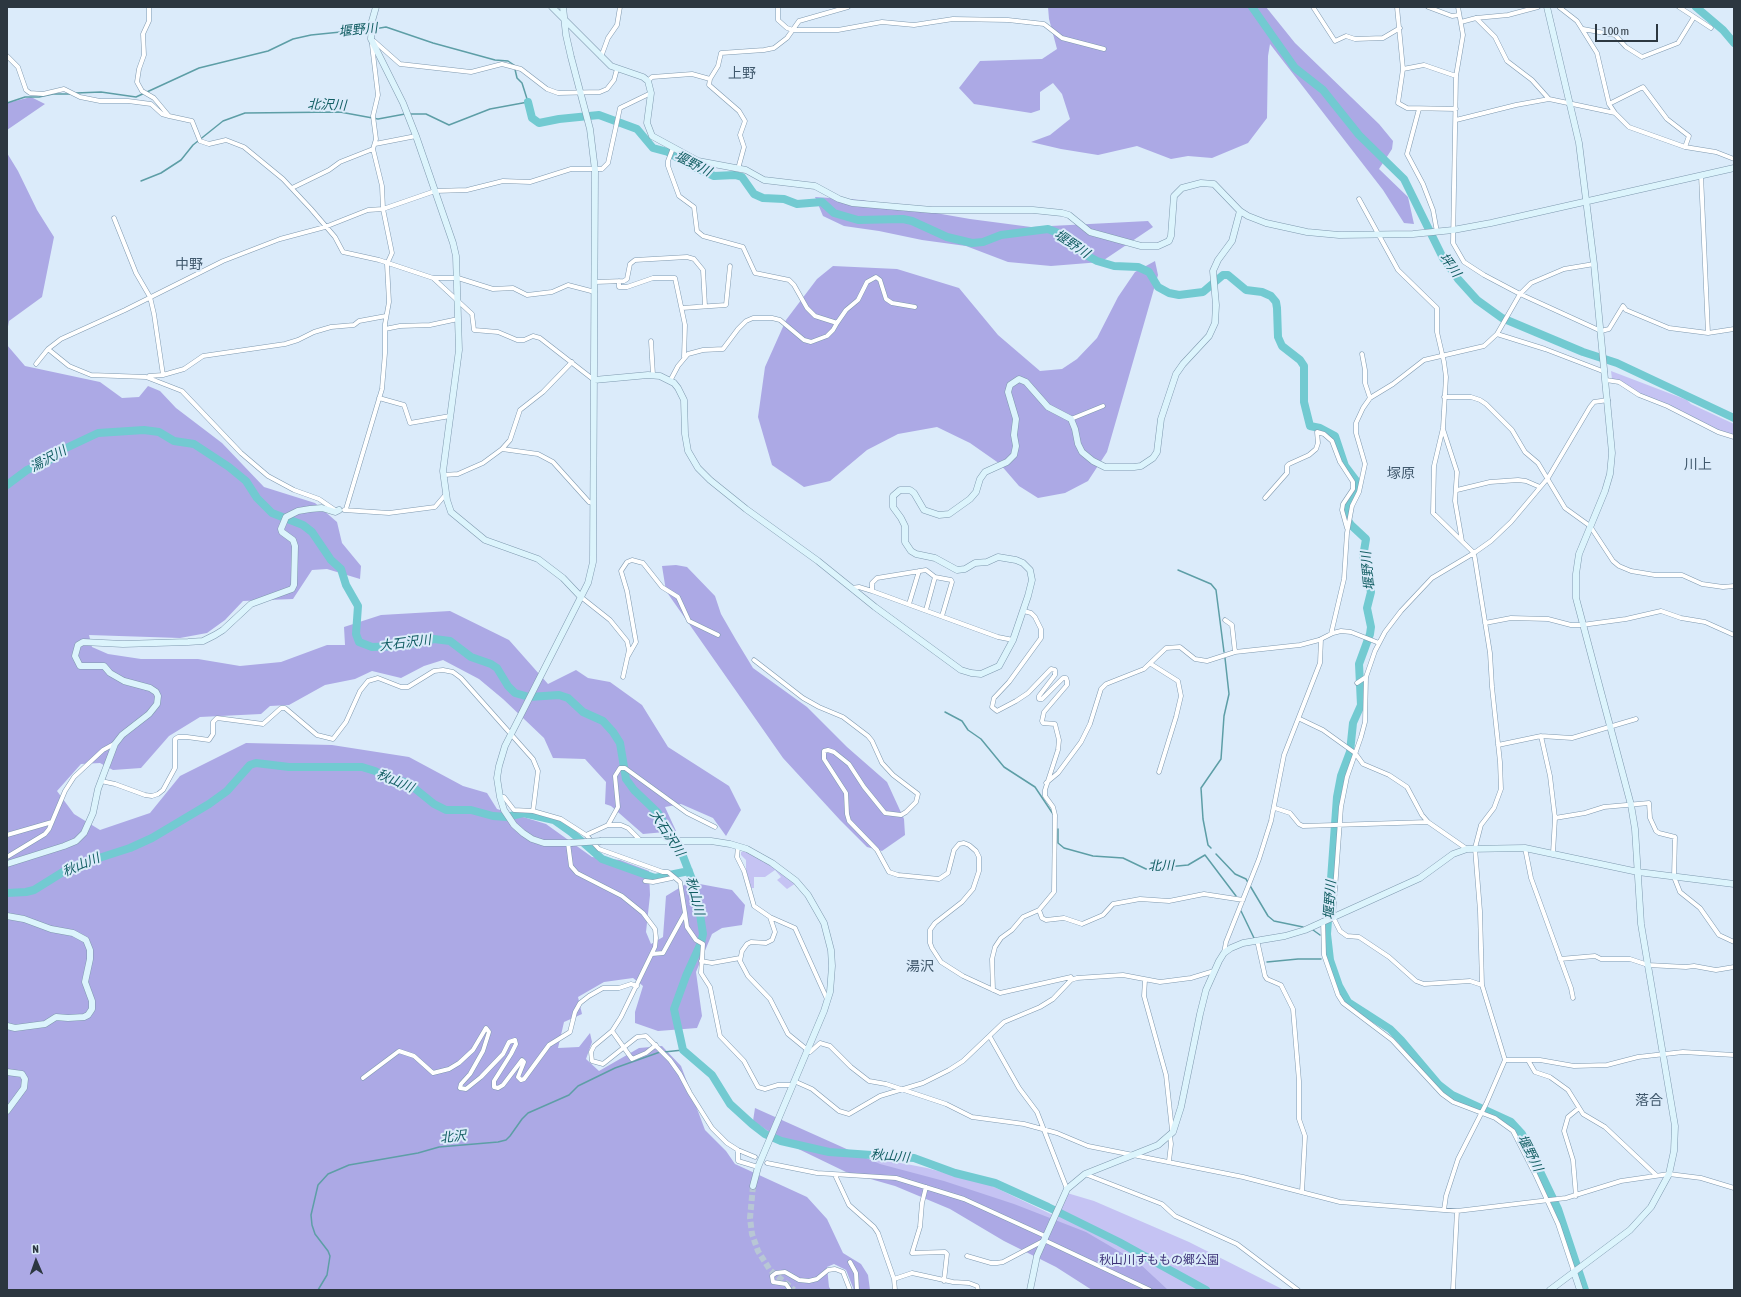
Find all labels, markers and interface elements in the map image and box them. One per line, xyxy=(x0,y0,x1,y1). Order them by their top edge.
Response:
scale bar xyxy=(1597,16,1660,42)
water label: 堰野川 xyxy=(338,20,378,40)
text: 100 m xyxy=(1602,24,1629,38)
district label: 上野 xyxy=(728,66,756,82)
water label: 北沢川 xyxy=(307,97,347,113)
water label: 堰野川 xyxy=(672,148,714,180)
water label: 堰野川 xyxy=(1051,227,1093,261)
water label: 坪川 xyxy=(1436,250,1464,280)
district label: 中野 xyxy=(175,257,203,273)
water label: 湯沢川 xyxy=(27,443,69,475)
district label: 川上 xyxy=(1684,457,1712,473)
district label: 塚原 xyxy=(1387,466,1415,482)
water label: 堰野川 xyxy=(1358,551,1378,591)
water label: 大石沢川 xyxy=(378,632,432,654)
water label: 秋山川 xyxy=(374,766,416,796)
water label: 大石沢川 xyxy=(646,807,688,859)
water label: 秋山川 xyxy=(60,850,102,880)
water label: 北川 xyxy=(1148,858,1174,874)
water label: 秋山川 xyxy=(683,875,707,917)
water label: 堰野川 xyxy=(1321,880,1339,920)
district label: 湯沢 xyxy=(906,959,934,975)
district label: 落合 xyxy=(1635,1093,1663,1109)
water label: 北沢 xyxy=(439,1128,467,1146)
water label: 堰野川 xyxy=(1514,1132,1546,1174)
water label: 秋山川 xyxy=(870,1147,910,1165)
north arrow xyxy=(16,1241,56,1281)
text: N xyxy=(32,1243,39,1255)
park label: 秋山川すももの郷公園 xyxy=(1099,1253,1219,1267)

